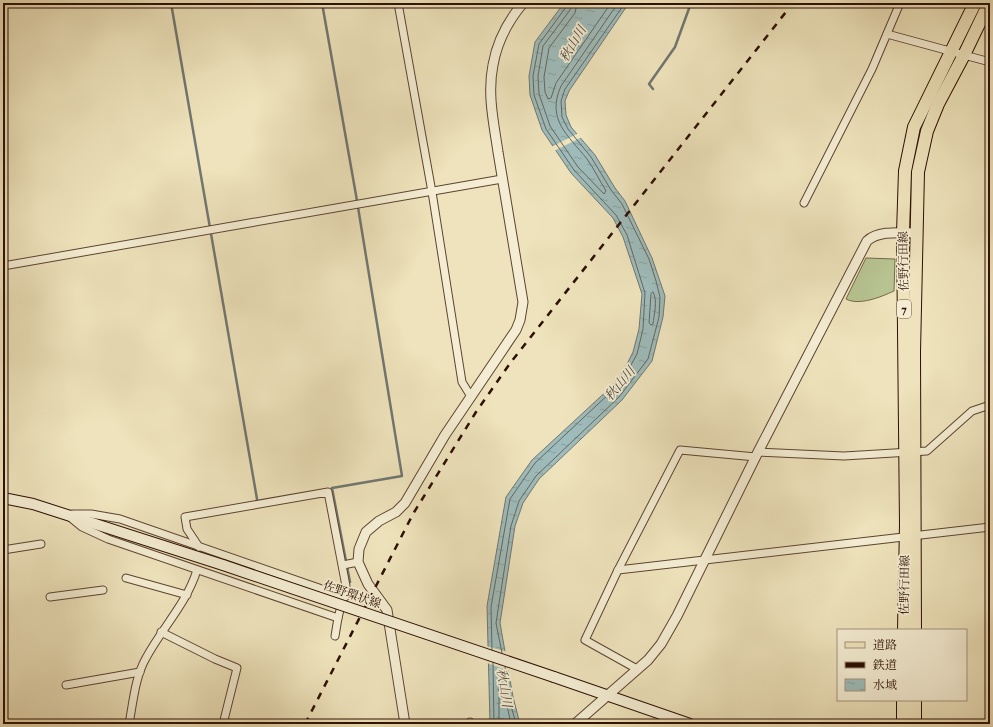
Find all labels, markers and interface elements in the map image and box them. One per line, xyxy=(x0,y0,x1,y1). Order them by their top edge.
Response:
water label: 秋山川 xyxy=(556,21,591,65)
street label: 佐野行田線 xyxy=(896,231,912,291)
road number: 7 xyxy=(897,300,911,318)
water label: 秋山川 xyxy=(601,362,640,404)
street label: 佐野行田線 xyxy=(897,555,913,615)
street label: 佐野環状線 xyxy=(321,578,383,612)
legend xyxy=(837,629,967,701)
text: 道路 xyxy=(873,638,897,653)
text: 鉄道 xyxy=(872,658,897,673)
water label: 秋山川 xyxy=(493,667,515,710)
text: 水域 xyxy=(873,678,897,693)

